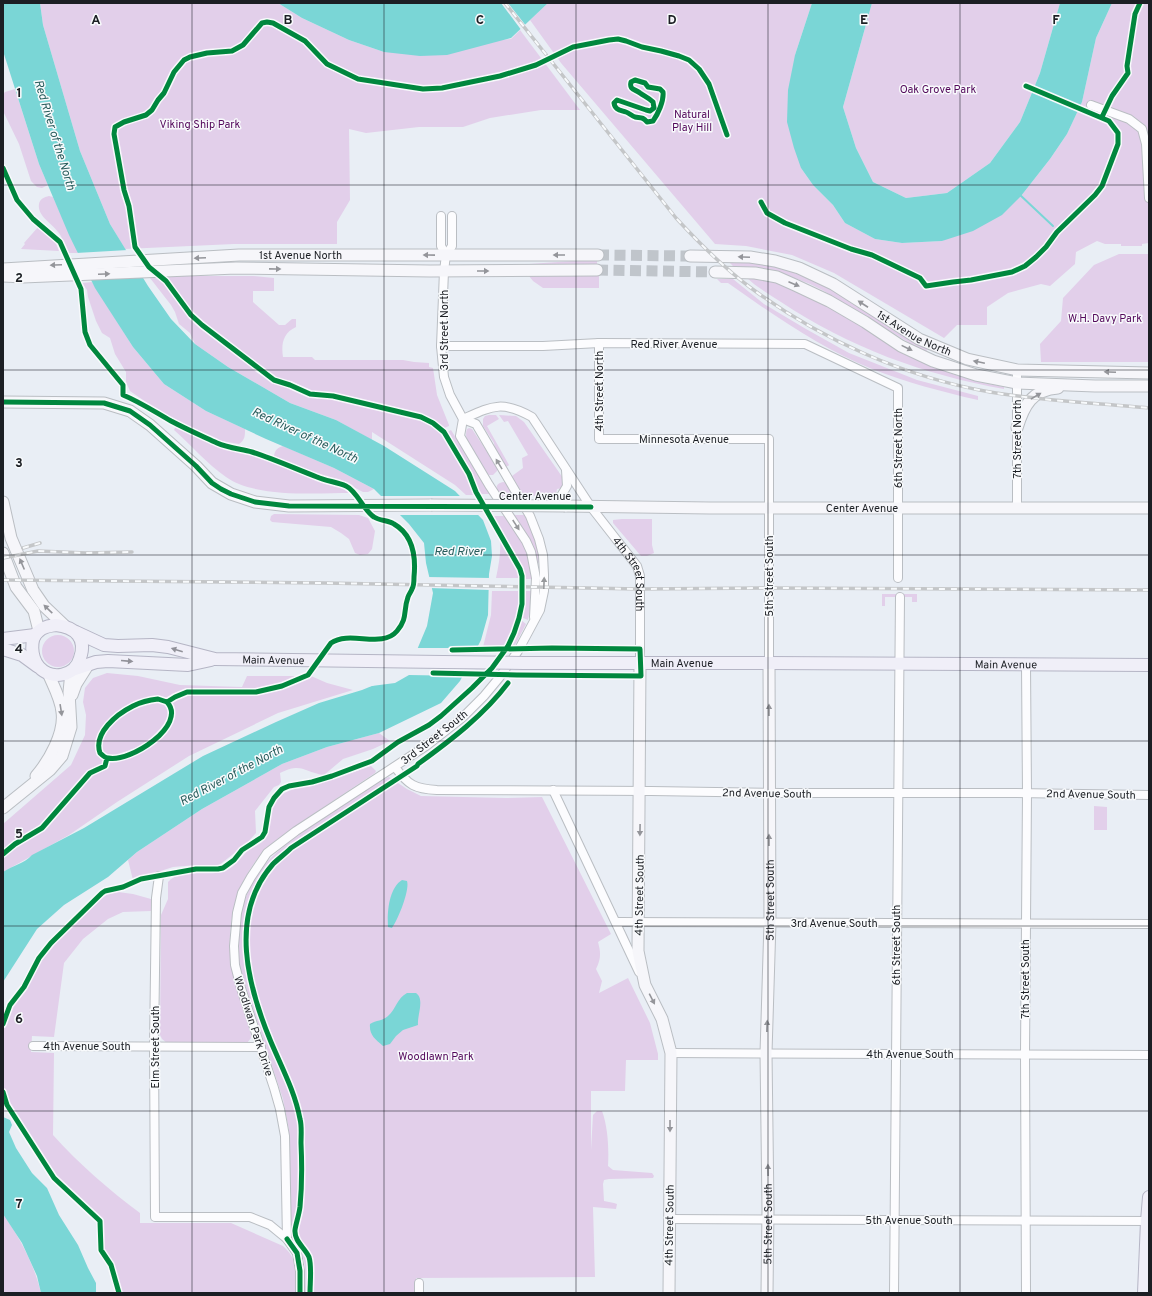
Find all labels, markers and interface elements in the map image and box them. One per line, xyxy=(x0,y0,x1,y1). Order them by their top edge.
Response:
text: A xyxy=(91,13,101,29)
text: B xyxy=(284,13,293,29)
text: C xyxy=(476,13,484,29)
text: D xyxy=(667,13,677,29)
text: E xyxy=(860,13,868,29)
text: F xyxy=(1052,13,1060,29)
water label: Red River of the North xyxy=(30,78,79,193)
park label: Oak Grove Park xyxy=(900,83,976,97)
text: 1 xyxy=(16,86,22,102)
park label: Natural Play Hill xyxy=(672,108,712,135)
park label: Viking Ship Park xyxy=(160,118,241,132)
street label: 1st Avenue North xyxy=(259,249,342,263)
one-way arrow xyxy=(422,252,435,258)
one-way arrow xyxy=(552,252,565,258)
one-way arrow xyxy=(194,254,206,261)
one-way arrow xyxy=(737,254,750,260)
one-way arrow xyxy=(50,262,62,269)
one-way arrow xyxy=(269,266,282,272)
one-way arrow xyxy=(477,268,490,274)
one-way arrow xyxy=(98,270,110,277)
text: 2 xyxy=(15,271,23,287)
one-way arrow xyxy=(788,281,800,288)
street label: 3rd Street North xyxy=(438,290,452,370)
one-way arrow xyxy=(858,300,869,307)
street label: 1st Avenue North xyxy=(874,308,953,360)
park label: W.H. Davy Park xyxy=(1068,312,1142,326)
street label: Red River Avenue xyxy=(631,338,717,352)
one-way arrow xyxy=(901,345,913,351)
street label: 4th Street North xyxy=(593,351,607,431)
one-way arrow xyxy=(973,358,985,364)
one-way arrow xyxy=(1104,369,1116,376)
one-way arrow xyxy=(1030,392,1042,399)
street label: 7th Street North xyxy=(1011,399,1025,479)
water label: Red River of the North xyxy=(249,404,360,468)
street label: 6th Street North xyxy=(892,408,906,488)
street label: Minnesota Avenue xyxy=(639,433,729,447)
text: 3 xyxy=(15,456,23,472)
one-way arrow xyxy=(495,459,503,469)
street label: Center Avenue xyxy=(499,490,571,504)
street label: Center Avenue xyxy=(826,502,898,516)
one-way arrow xyxy=(512,520,520,531)
street label: 4th Street South xyxy=(609,534,646,612)
street label: 5th Street South xyxy=(763,535,777,617)
water label: Red River xyxy=(434,544,485,560)
one-way arrow xyxy=(19,557,25,569)
one-way arrow xyxy=(541,576,547,589)
one-way arrow xyxy=(43,604,52,614)
text: 4 xyxy=(15,642,23,658)
one-way arrow xyxy=(171,646,183,652)
street label: Main Avenue xyxy=(242,653,305,668)
street label: Main Avenue xyxy=(651,657,713,671)
one-way arrow xyxy=(121,658,133,665)
street label: Main Avenue xyxy=(975,658,1037,672)
one-way arrow xyxy=(766,703,772,716)
one-way arrow xyxy=(58,704,64,716)
street label: 3rd Street South xyxy=(398,707,471,768)
water label: Red River of the North xyxy=(177,742,286,810)
street label: 2nd Avenue South xyxy=(722,786,812,802)
street label: 2nd Avenue South xyxy=(1046,787,1136,803)
one-way arrow xyxy=(637,824,643,837)
text: 5 xyxy=(15,827,23,843)
one-way arrow xyxy=(766,833,772,846)
street label: 4th Street South xyxy=(632,854,648,936)
street label: 5th Street South xyxy=(763,859,778,941)
street label: 6th Street South xyxy=(890,904,904,986)
street label: 3rd Avenue South xyxy=(790,917,878,931)
street label: 7th Street South xyxy=(1019,939,1033,1019)
street label: Woodlwan Park Drive xyxy=(230,974,276,1078)
one-way arrow xyxy=(649,994,655,1005)
street label: Elm Street South xyxy=(149,1005,163,1089)
text: 6 xyxy=(15,1012,23,1028)
one-way arrow xyxy=(764,1019,770,1032)
street label: 4th Avenue South xyxy=(43,1040,131,1054)
street label: 4th Avenue South xyxy=(866,1048,954,1062)
park label: Woodlawn Park xyxy=(398,1050,474,1064)
one-way arrow xyxy=(667,1120,673,1133)
one-way arrow xyxy=(765,1163,771,1176)
street label: 5th Street South xyxy=(761,1183,776,1265)
street label: 4th Street South xyxy=(662,1184,678,1266)
text: 7 xyxy=(16,1197,23,1213)
street label: 5th Avenue South xyxy=(865,1214,953,1228)

